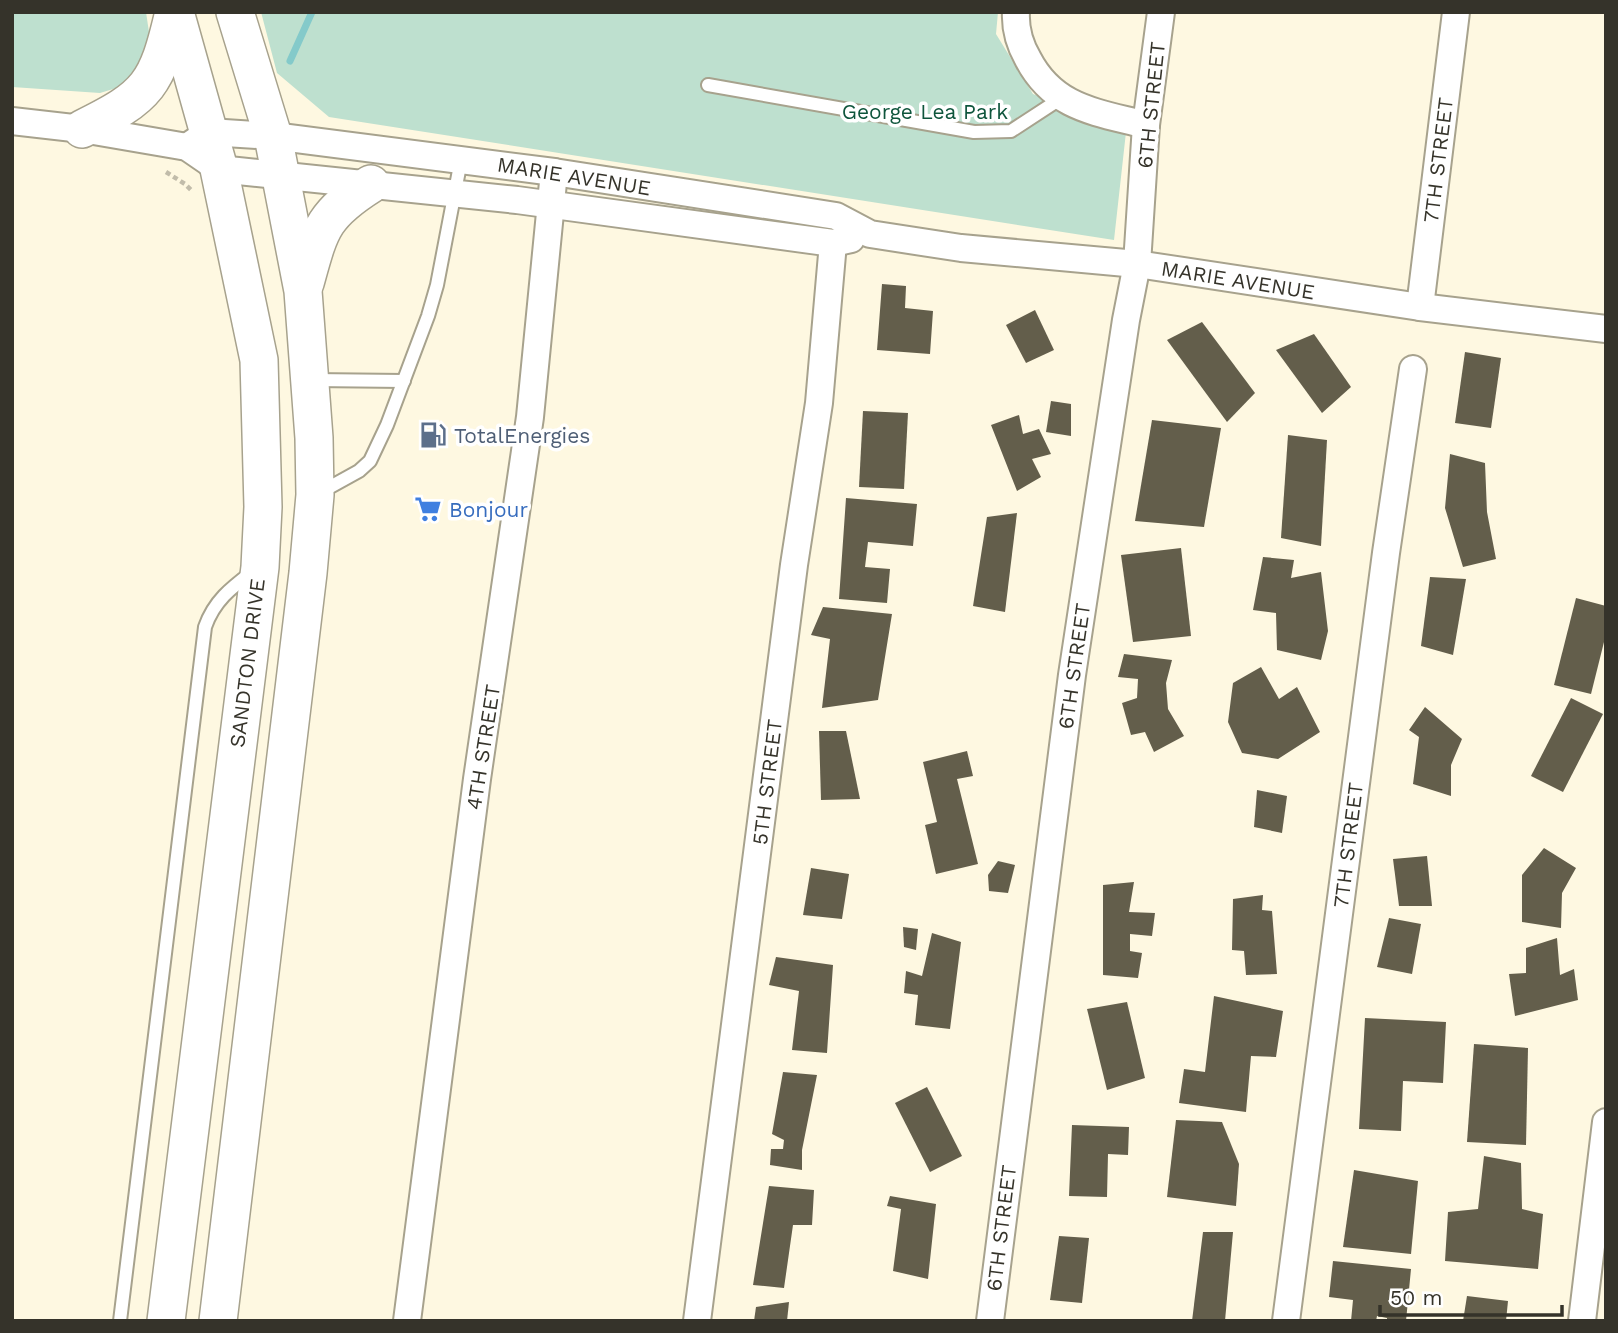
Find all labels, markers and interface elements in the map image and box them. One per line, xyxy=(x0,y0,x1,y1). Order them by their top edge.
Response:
street label: 6TH STREET xyxy=(1132,40,1170,169)
street label: 7TH STREET xyxy=(1418,96,1458,224)
park label: George Lea Park xyxy=(842,99,1008,124)
street label: MARIE AVENUE xyxy=(496,152,652,200)
street label: MARIE AVENUE xyxy=(1160,256,1316,304)
fuel station icon: TotalEnergies xyxy=(418,420,448,450)
place label: TotalEnergies xyxy=(454,423,590,448)
supermarket icon: Bonjour xyxy=(413,494,443,524)
place label: Bonjour xyxy=(449,497,528,522)
street label: SANDTON DRIVE xyxy=(224,577,270,749)
street label: 6TH STREET xyxy=(1053,601,1095,731)
street label: 4TH STREET xyxy=(461,682,505,811)
street label: 5TH STREET xyxy=(747,717,787,846)
street label: 7TH STREET xyxy=(1328,781,1368,909)
street label: 6TH STREET xyxy=(981,1163,1021,1293)
scale bar xyxy=(1380,1274,1562,1318)
text: 50 m xyxy=(1390,1285,1442,1310)

